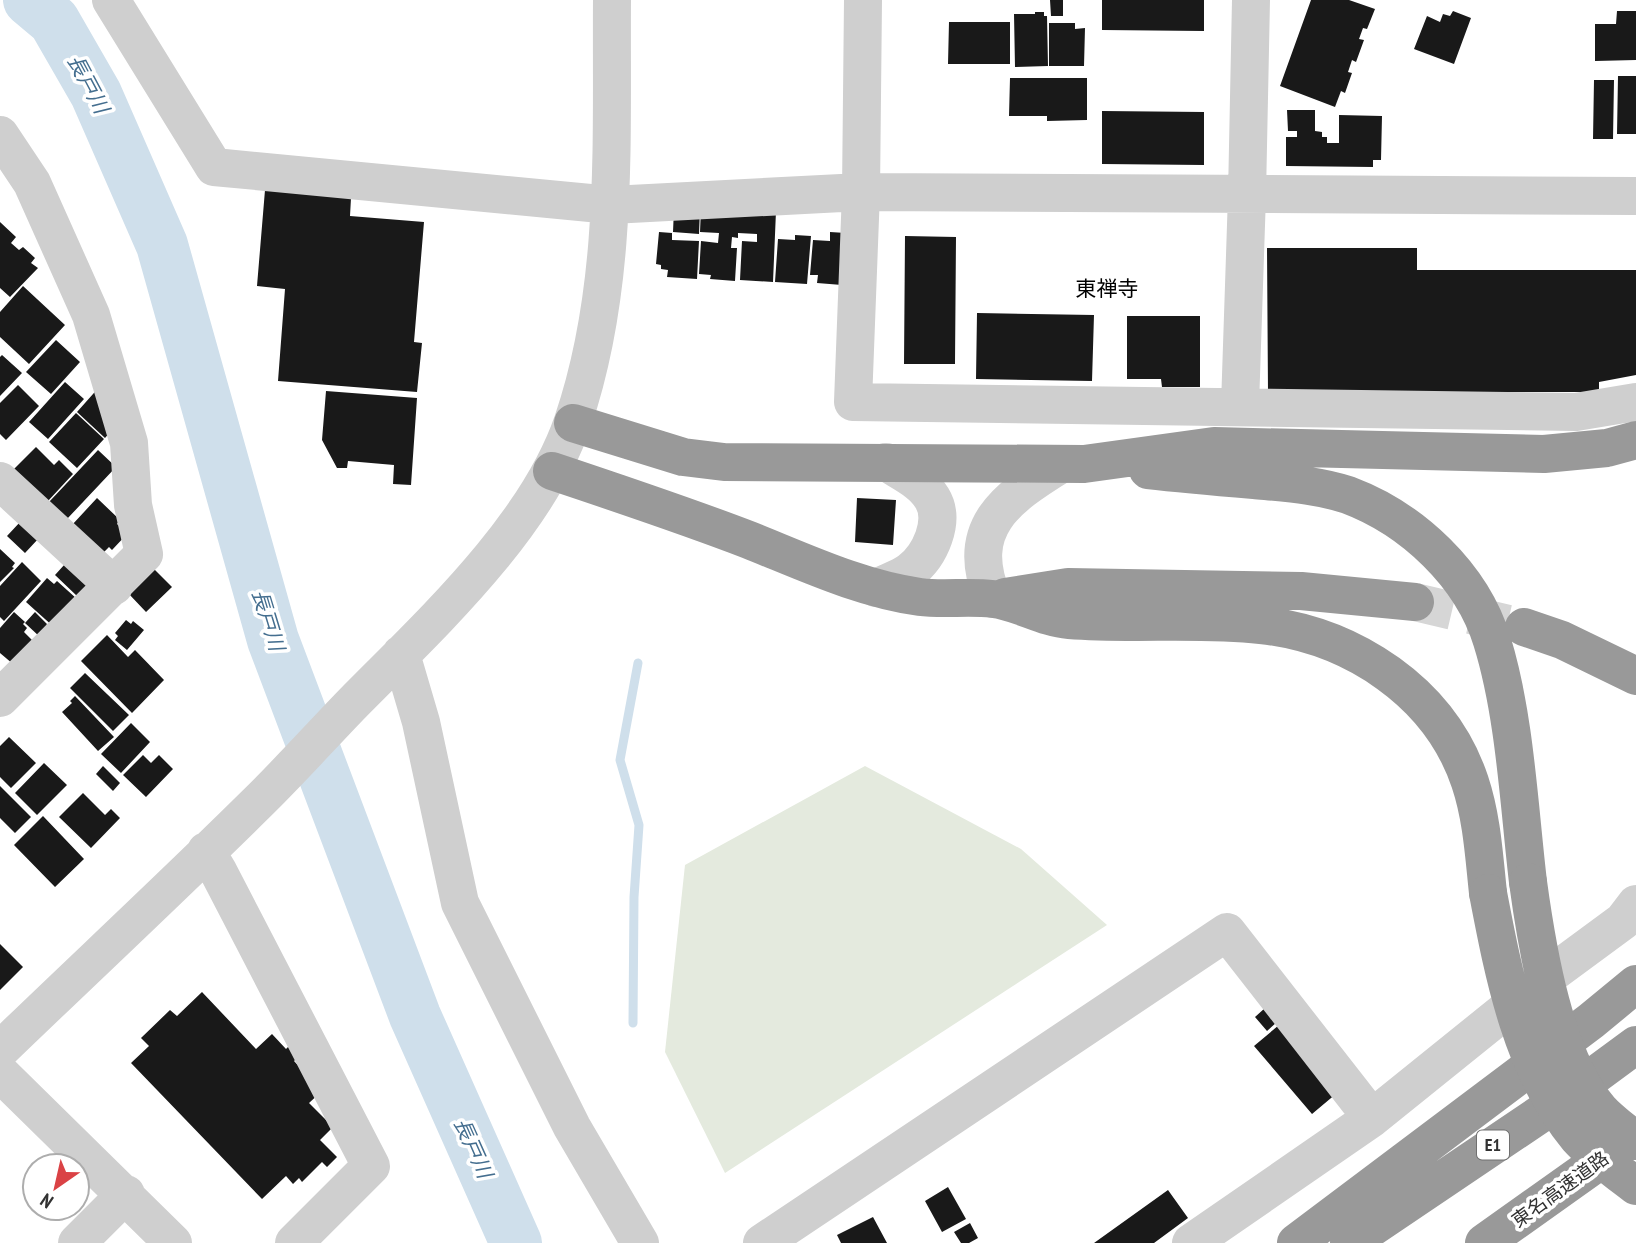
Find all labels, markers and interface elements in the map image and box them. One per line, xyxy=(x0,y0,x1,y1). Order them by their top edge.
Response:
water label: 長戸川 xyxy=(62,50,116,120)
district label: 東禅寺 xyxy=(1076,275,1139,302)
water label: 長戸川 xyxy=(246,586,291,656)
water label: 長戸川 xyxy=(448,1114,499,1184)
road number: E1 xyxy=(1477,1130,1509,1160)
street label: 東名高速道路 xyxy=(1507,1146,1613,1232)
north arrow xyxy=(21,1152,91,1222)
text: N xyxy=(36,1188,57,1214)

